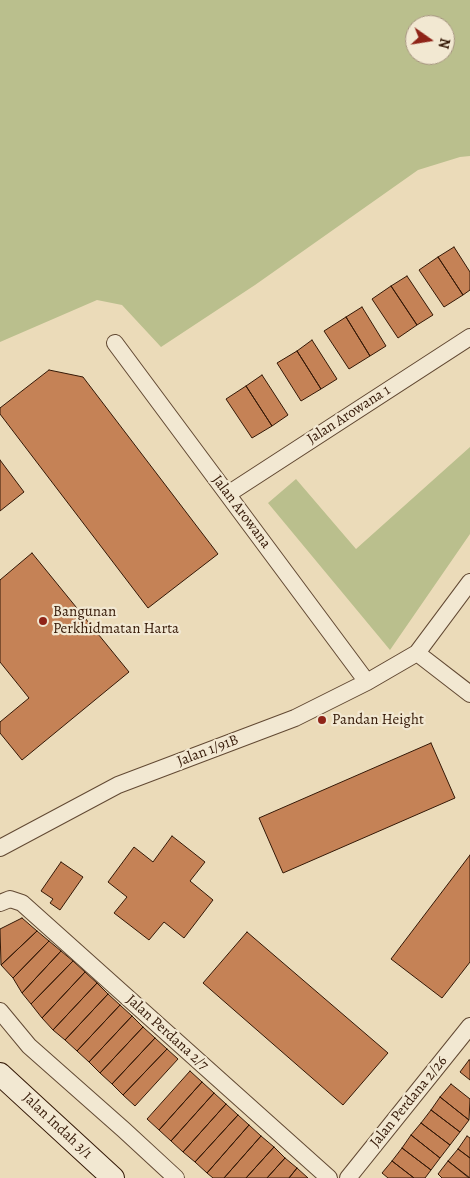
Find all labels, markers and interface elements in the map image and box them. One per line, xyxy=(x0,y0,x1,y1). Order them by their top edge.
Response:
north arrow xyxy=(405,15,455,65)
text: N xyxy=(434,36,455,50)
street label: Jalan Arowana 1 xyxy=(304,382,394,448)
street label: Jalan Arowana xyxy=(208,472,274,552)
place label: Bangunan Perkhidmatan Harta xyxy=(53,603,179,638)
marker: Bangunan Perkhidmatan Harta xyxy=(37,615,49,627)
place label: Pandan Height xyxy=(332,711,424,729)
marker: Pandan Height xyxy=(316,714,328,726)
street label: Jalan 1/91B xyxy=(175,731,241,771)
street label: Jalan Perdana 2/7 xyxy=(122,991,212,1075)
street label: Jalan Perdana 2/26 xyxy=(367,1053,451,1151)
street label: Jalan Indah 3/1 xyxy=(18,1089,96,1163)

